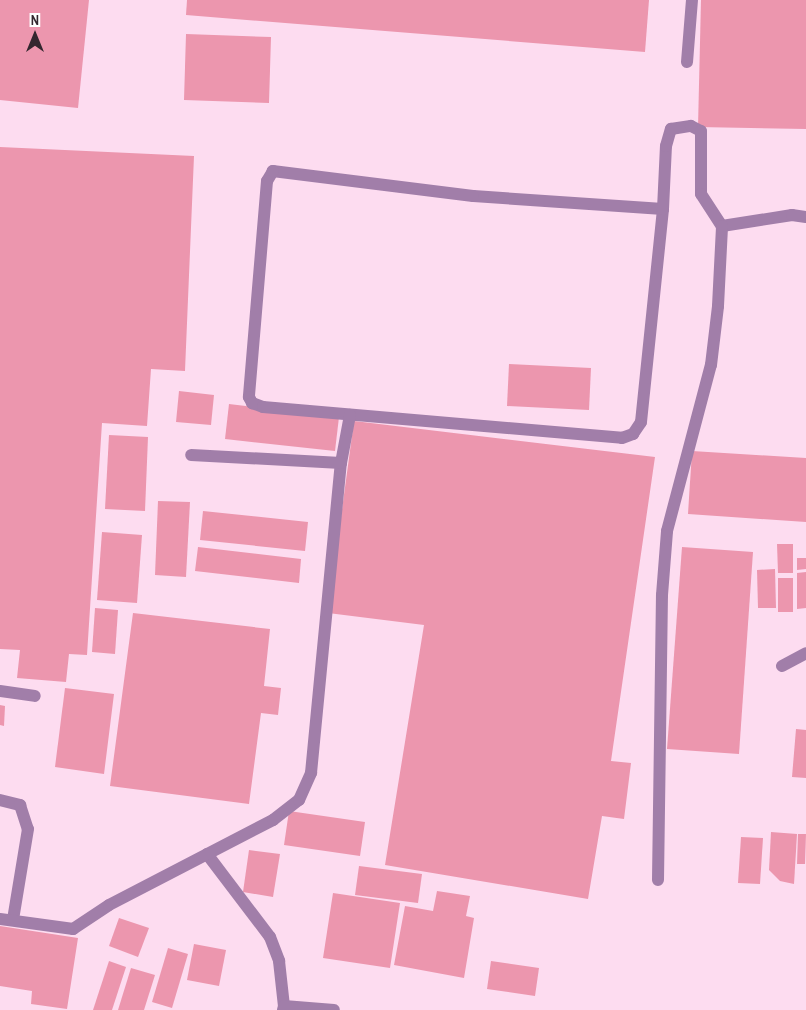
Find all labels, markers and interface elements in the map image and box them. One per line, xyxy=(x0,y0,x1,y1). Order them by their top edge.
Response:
north arrow xyxy=(10,10,60,60)
text: N xyxy=(31,11,39,29)

